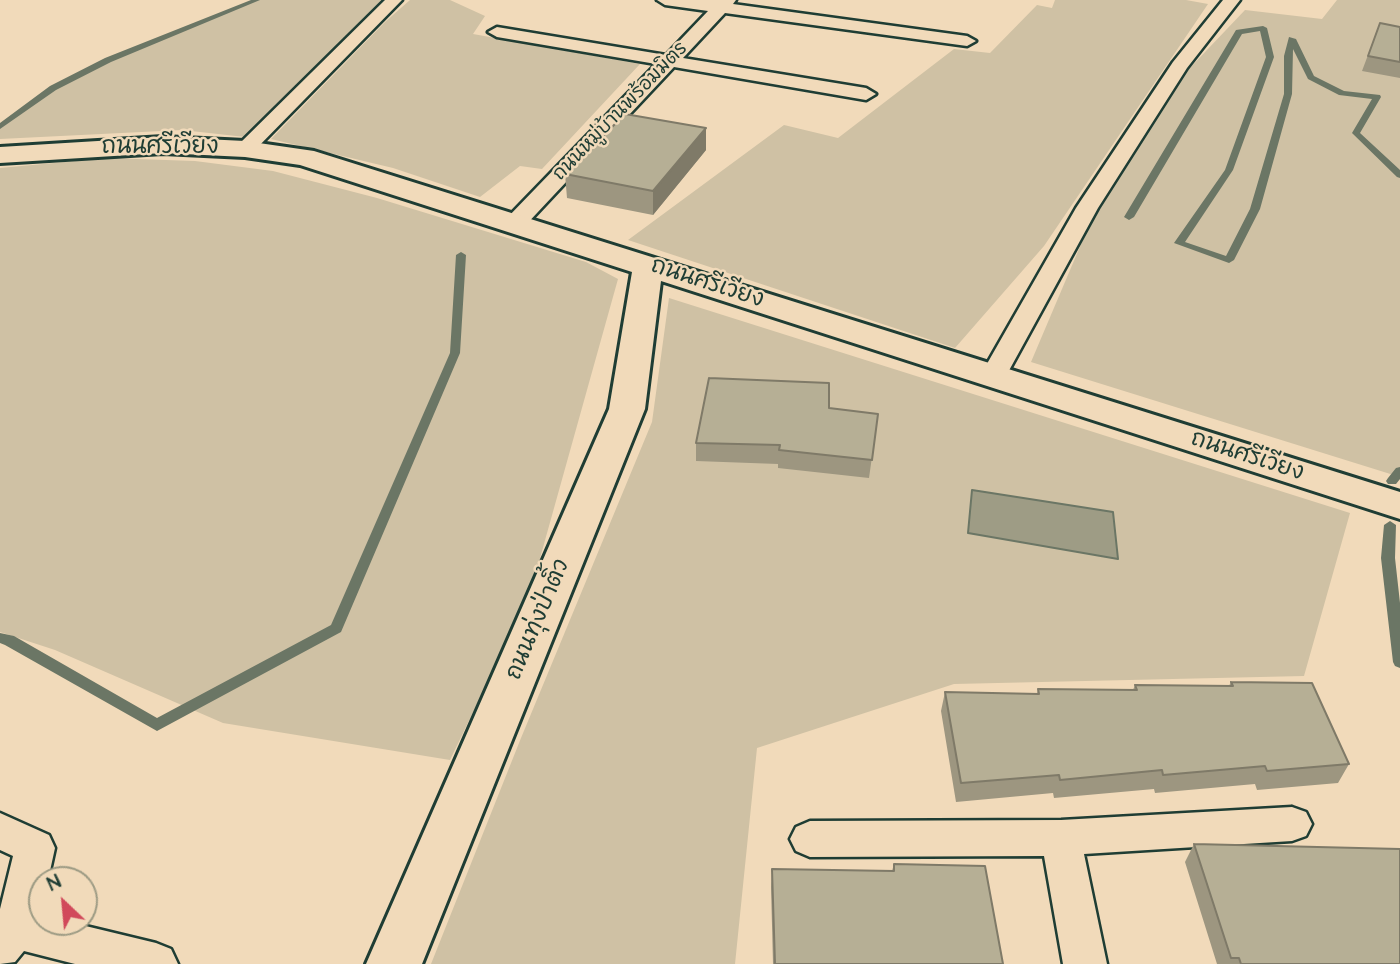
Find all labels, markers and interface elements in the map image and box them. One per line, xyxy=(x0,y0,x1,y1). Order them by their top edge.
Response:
street label: ถนนหมู่บ้านพร้อมมิตร xyxy=(549,38,693,186)
street label: ถนนศรีเวียง xyxy=(101,134,219,162)
street label: ถนนศรีเวียง xyxy=(647,253,767,315)
street label: ถนนศรีเวียง xyxy=(1187,426,1307,488)
street label: ถนนทุ่งป่าติ้ว xyxy=(501,555,577,685)
north arrow xyxy=(28,866,98,936)
text: N xyxy=(43,869,66,898)

